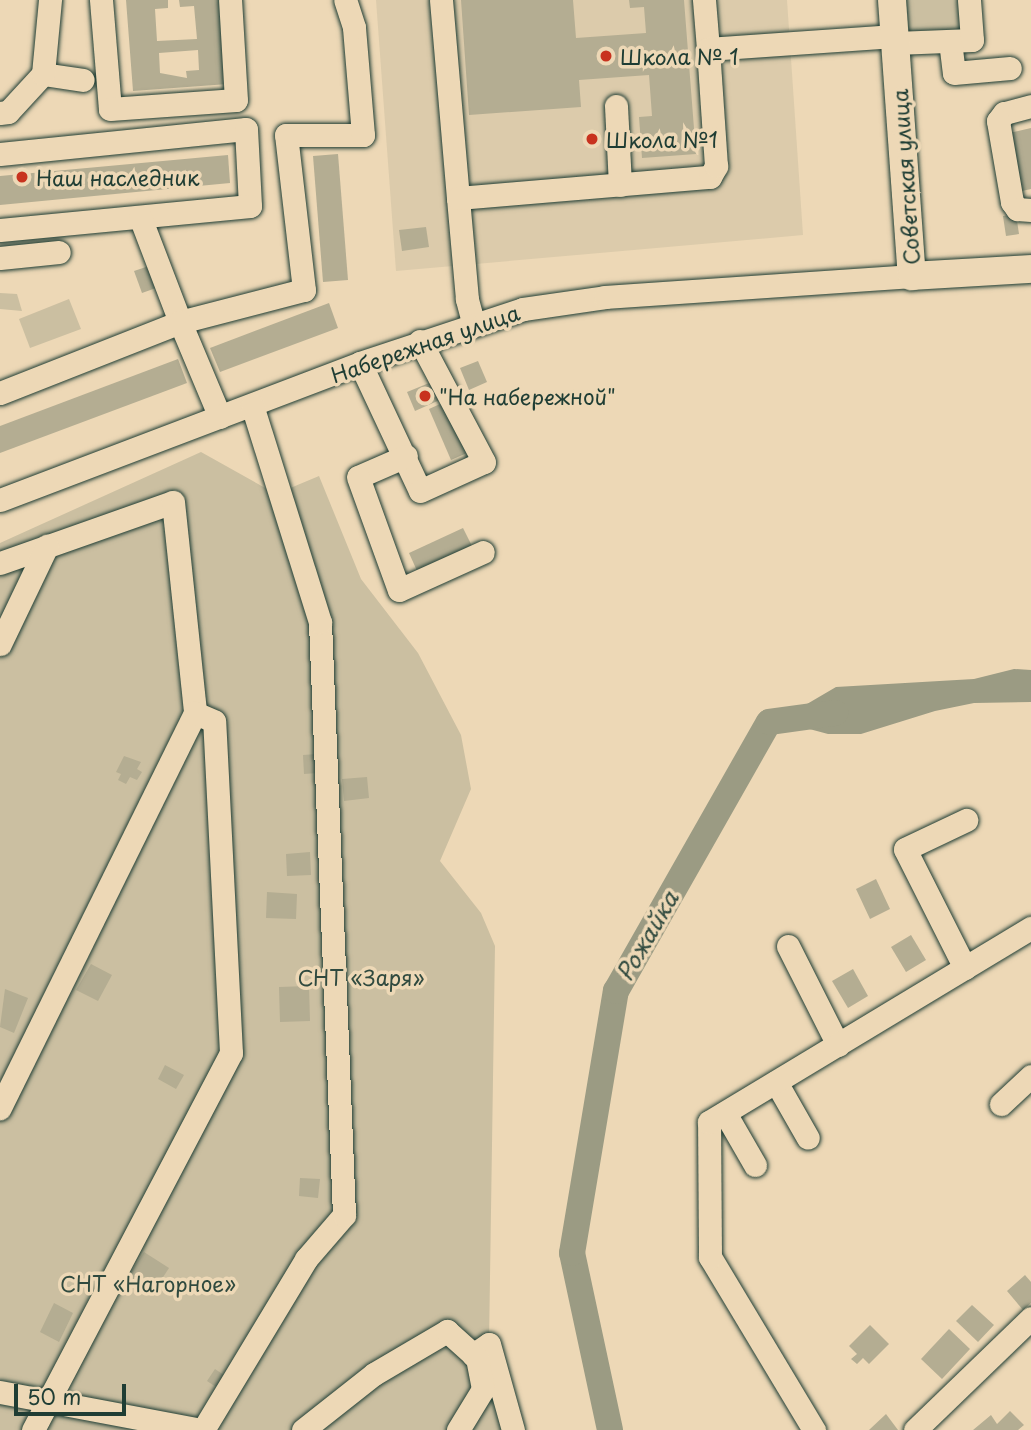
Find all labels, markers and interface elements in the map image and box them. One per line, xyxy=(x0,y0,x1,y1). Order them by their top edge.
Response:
place label: Школа № 1 xyxy=(620,43,739,69)
marker: Школа № 1 xyxy=(598,48,614,64)
street label: Советская улица xyxy=(886,88,924,266)
place label: Школа №1 xyxy=(606,126,719,152)
marker: Школа №1 xyxy=(584,131,600,147)
place label: Наш наследник xyxy=(36,164,200,190)
marker: Наш наследник xyxy=(14,169,30,185)
street label: Набережная улица xyxy=(327,299,523,387)
place label: "На набережной" xyxy=(439,383,616,409)
marker: "На набережной" xyxy=(417,388,433,404)
water label: Рожайка xyxy=(610,886,684,986)
park label: СНТ «Заря» xyxy=(297,964,425,990)
park label: СНТ «Нагорное» xyxy=(60,1270,236,1296)
scale bar xyxy=(18,1370,130,1414)
text: 50 m xyxy=(27,1380,81,1412)

